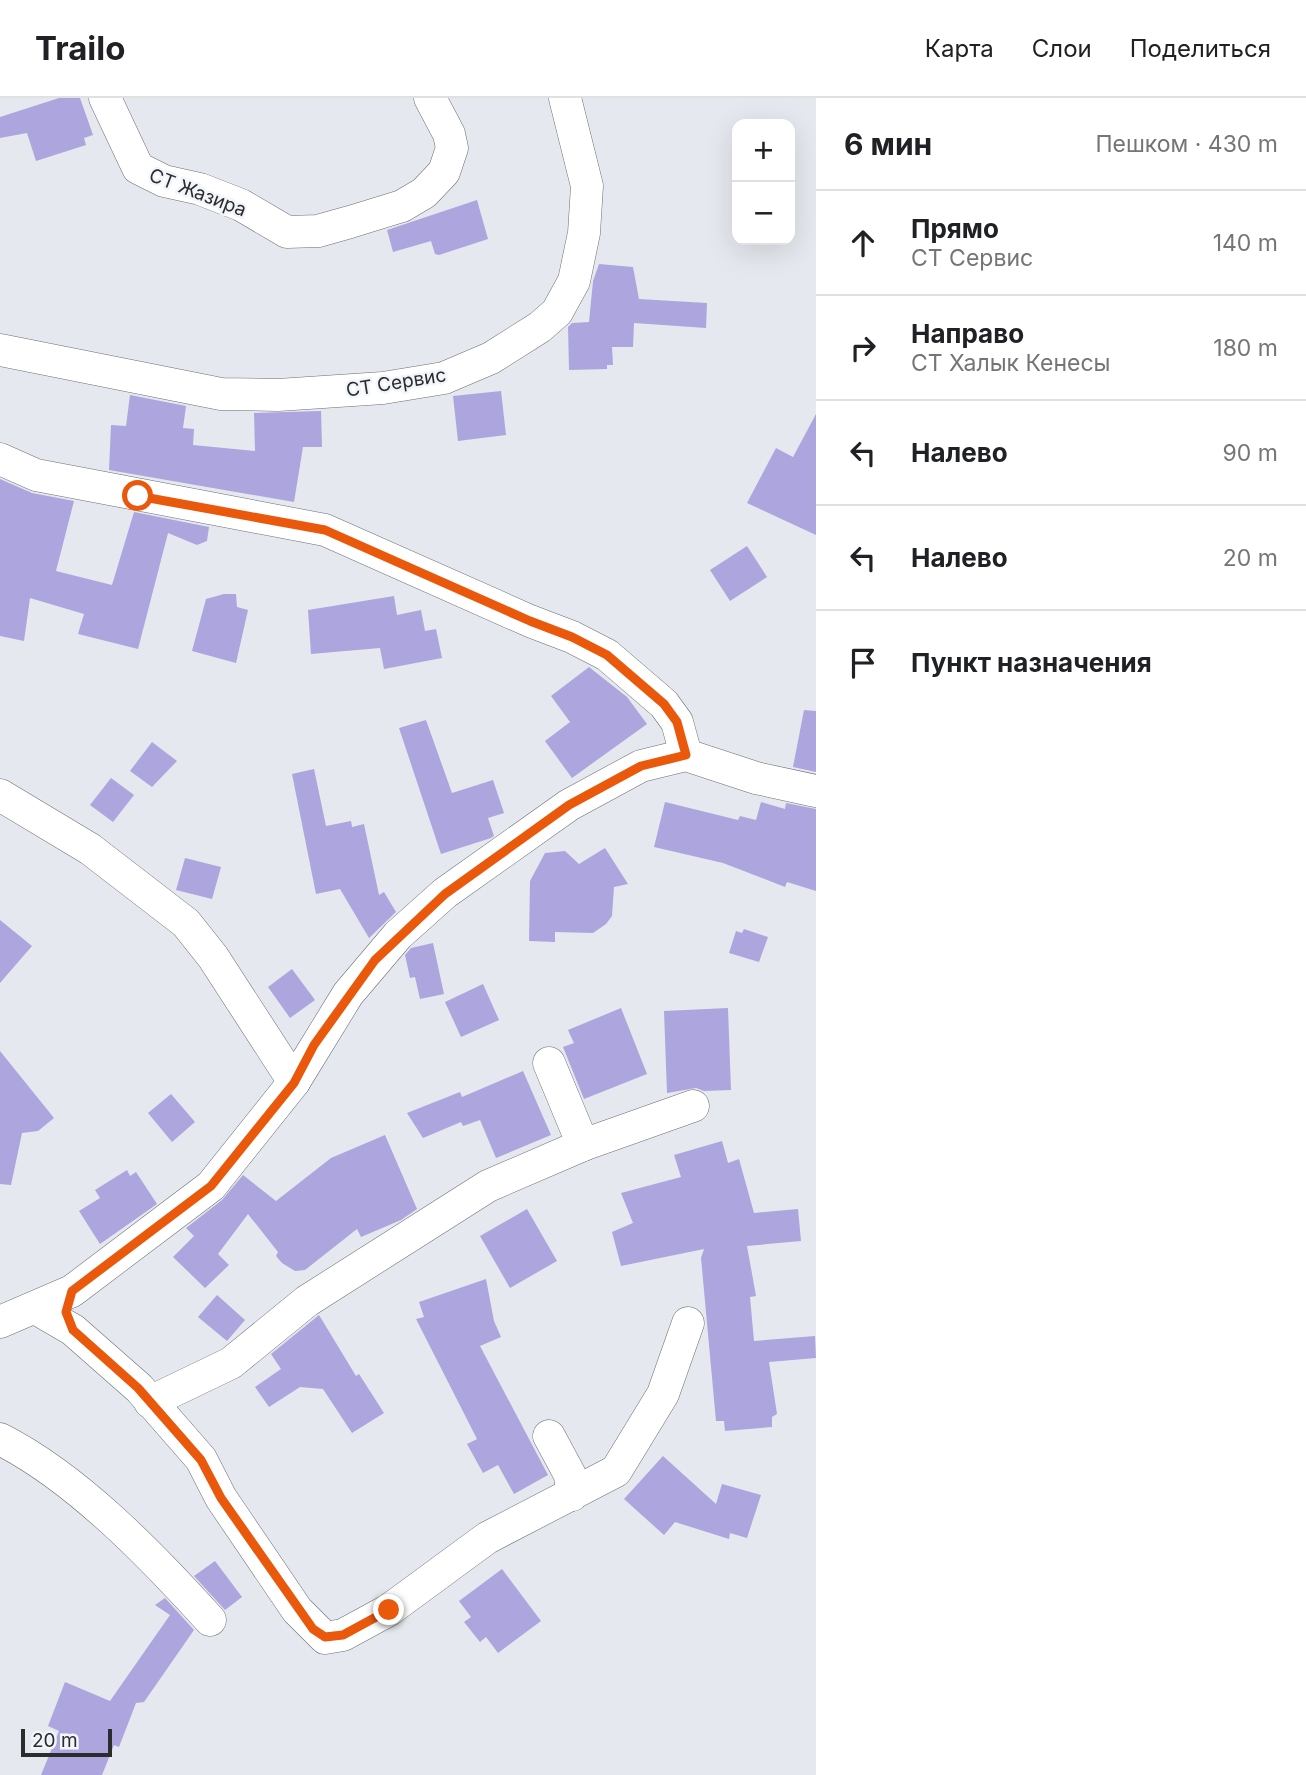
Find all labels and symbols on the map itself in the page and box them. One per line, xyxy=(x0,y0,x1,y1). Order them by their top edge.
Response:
street label: СТ Жазира xyxy=(146,163,250,222)
street label: СТ Сервис xyxy=(344,363,448,402)
route start xyxy=(122,480,153,511)
route end xyxy=(373,1594,404,1625)
scale bar xyxy=(21,1726,112,1758)

